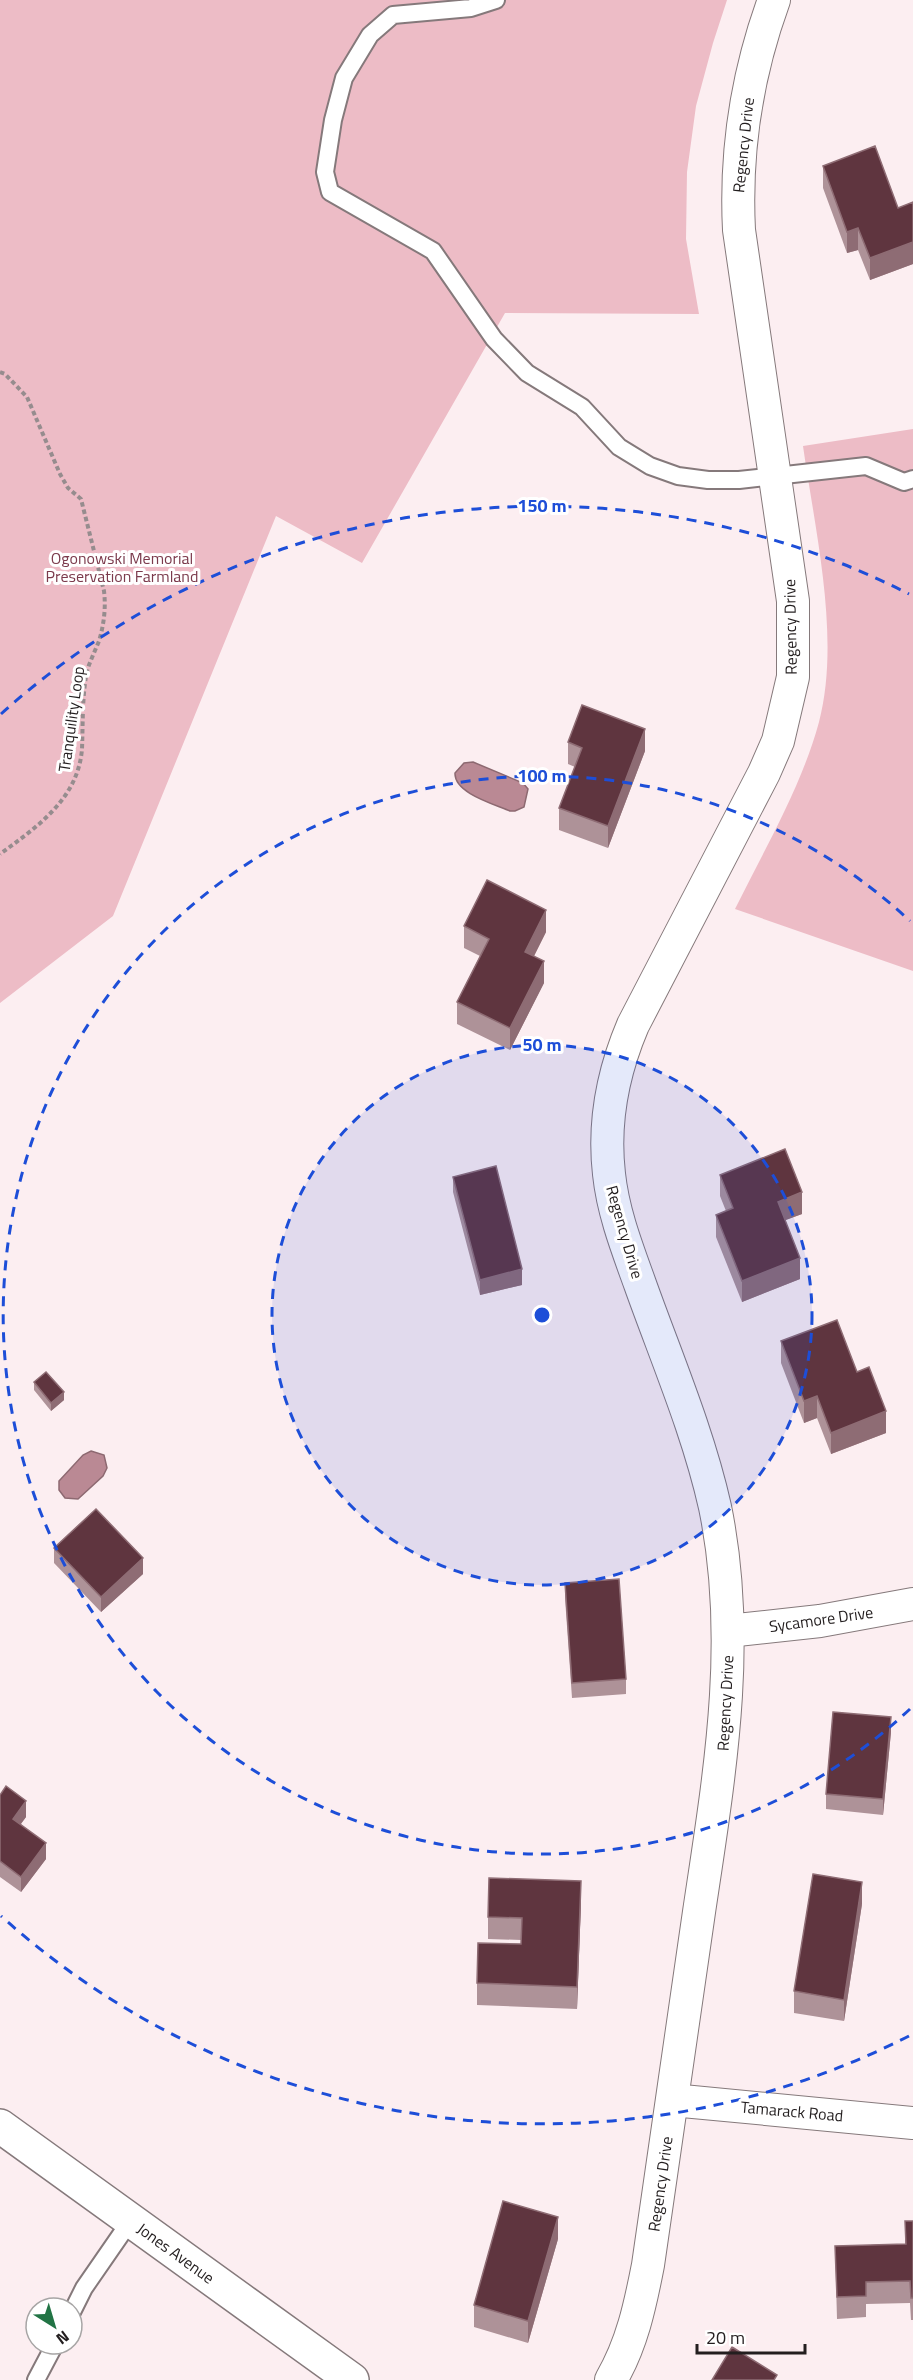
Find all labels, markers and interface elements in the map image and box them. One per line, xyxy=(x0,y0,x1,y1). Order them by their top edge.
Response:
street label: Regency Drive xyxy=(726,96,760,194)
text: 150 m xyxy=(517,492,567,519)
park label: Ogonowski Memorial Preservation Farmland xyxy=(46,546,198,588)
street label: Regency Drive xyxy=(777,579,803,675)
street label: Tranquility Loop xyxy=(52,665,90,773)
text: 100 m xyxy=(517,762,567,789)
text: 50 m xyxy=(522,1031,562,1058)
street label: Regency Drive xyxy=(600,1183,650,1281)
centre of rings xyxy=(532,1305,552,1325)
street label: Sycamore Drive xyxy=(767,1600,875,1638)
street label: Regency Drive xyxy=(711,1654,739,1752)
street label: Tamarack Road xyxy=(740,2095,844,2127)
street label: Regency Drive xyxy=(641,2135,679,2233)
street label: Jones Avenue xyxy=(132,2217,220,2289)
north arrow xyxy=(24,2296,84,2356)
scale bar xyxy=(697,2317,805,2355)
text: 20 m xyxy=(706,2324,745,2351)
text: N xyxy=(51,2325,75,2351)

